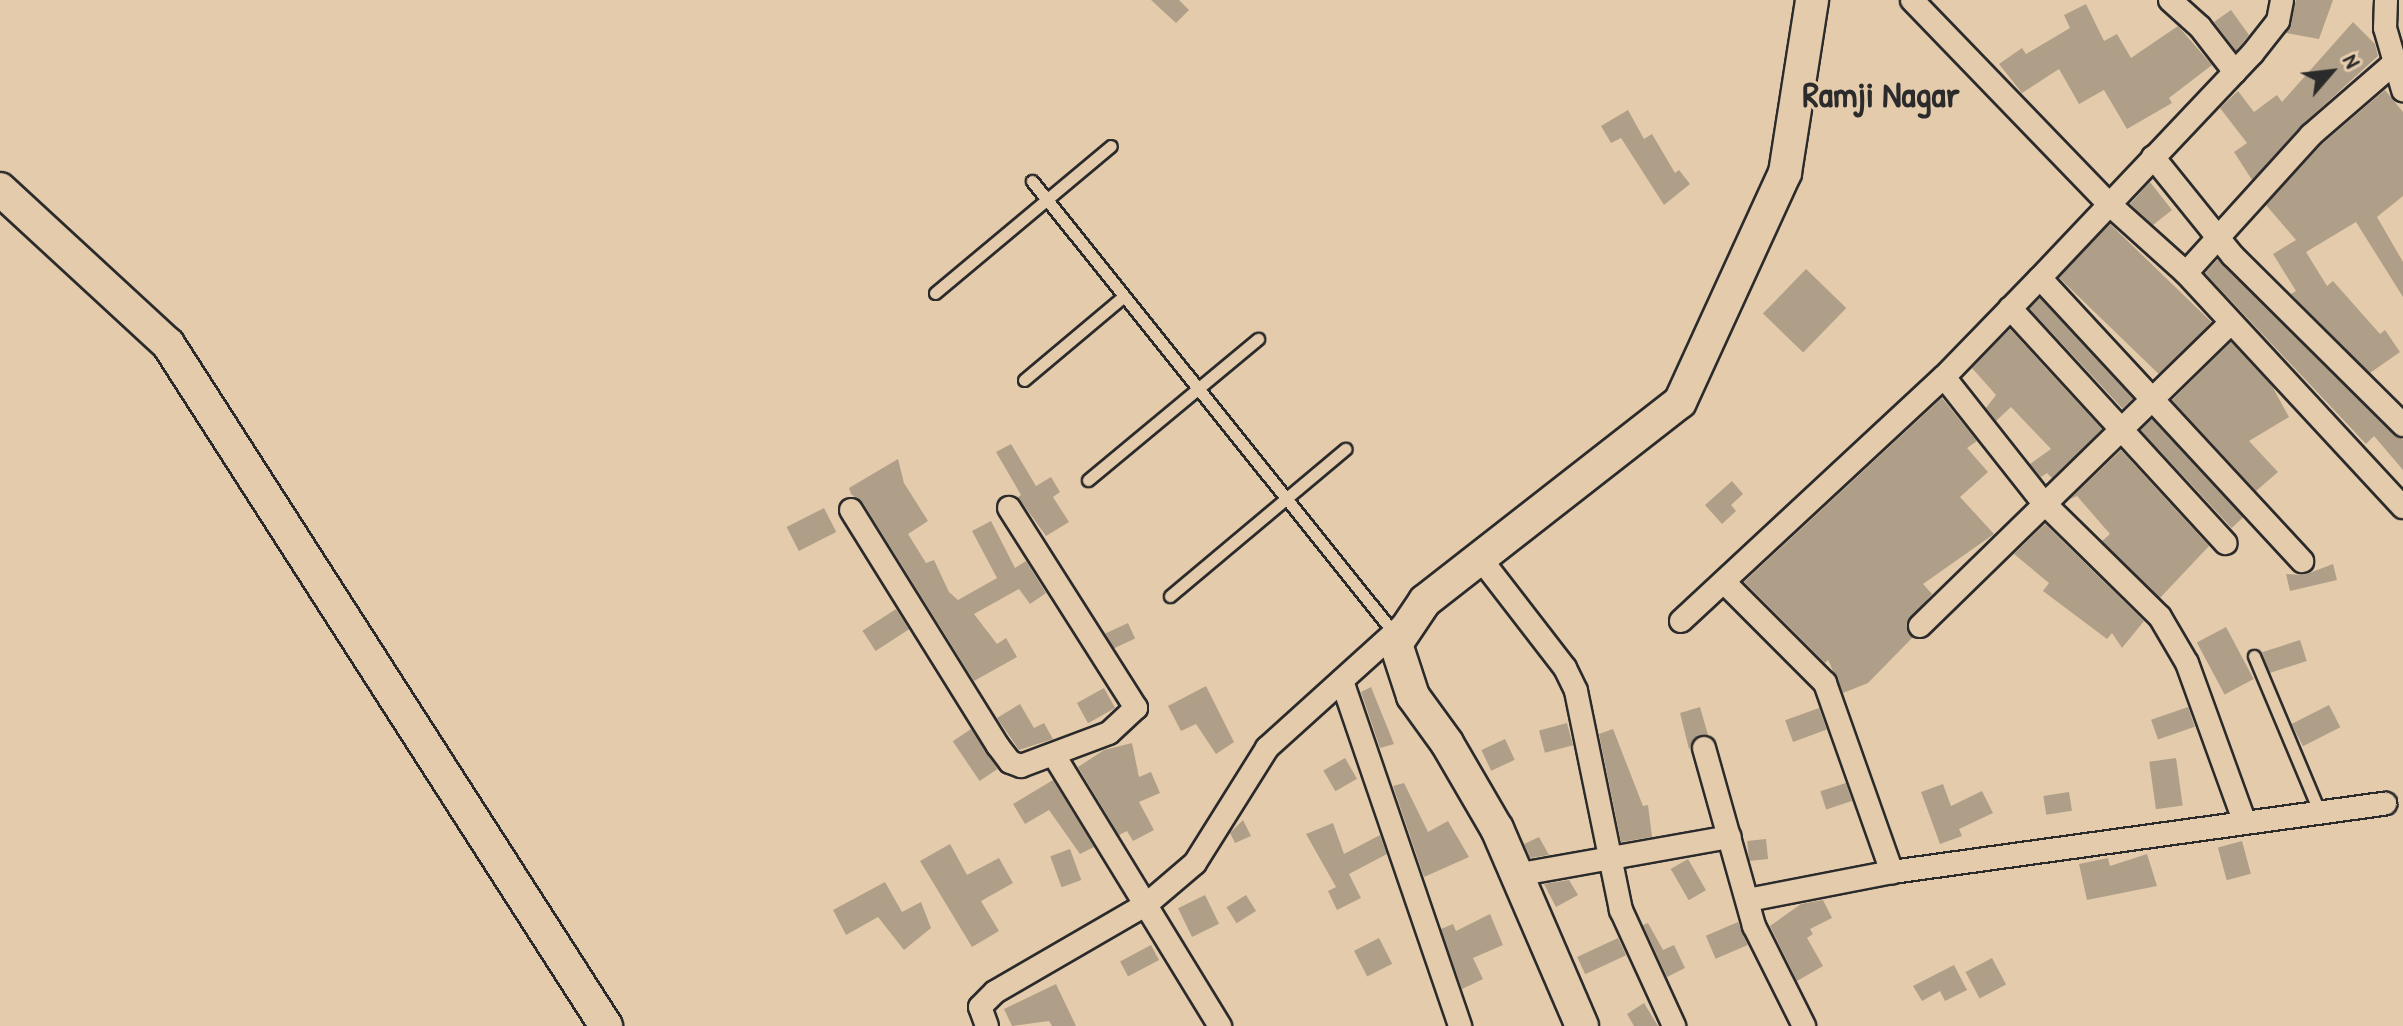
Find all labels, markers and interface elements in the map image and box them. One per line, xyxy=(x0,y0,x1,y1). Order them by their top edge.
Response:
north arrow xyxy=(2291,32,2371,112)
text: N xyxy=(2336,49,2368,73)
district label: Ramji Nagar xyxy=(1803,72,1959,116)

